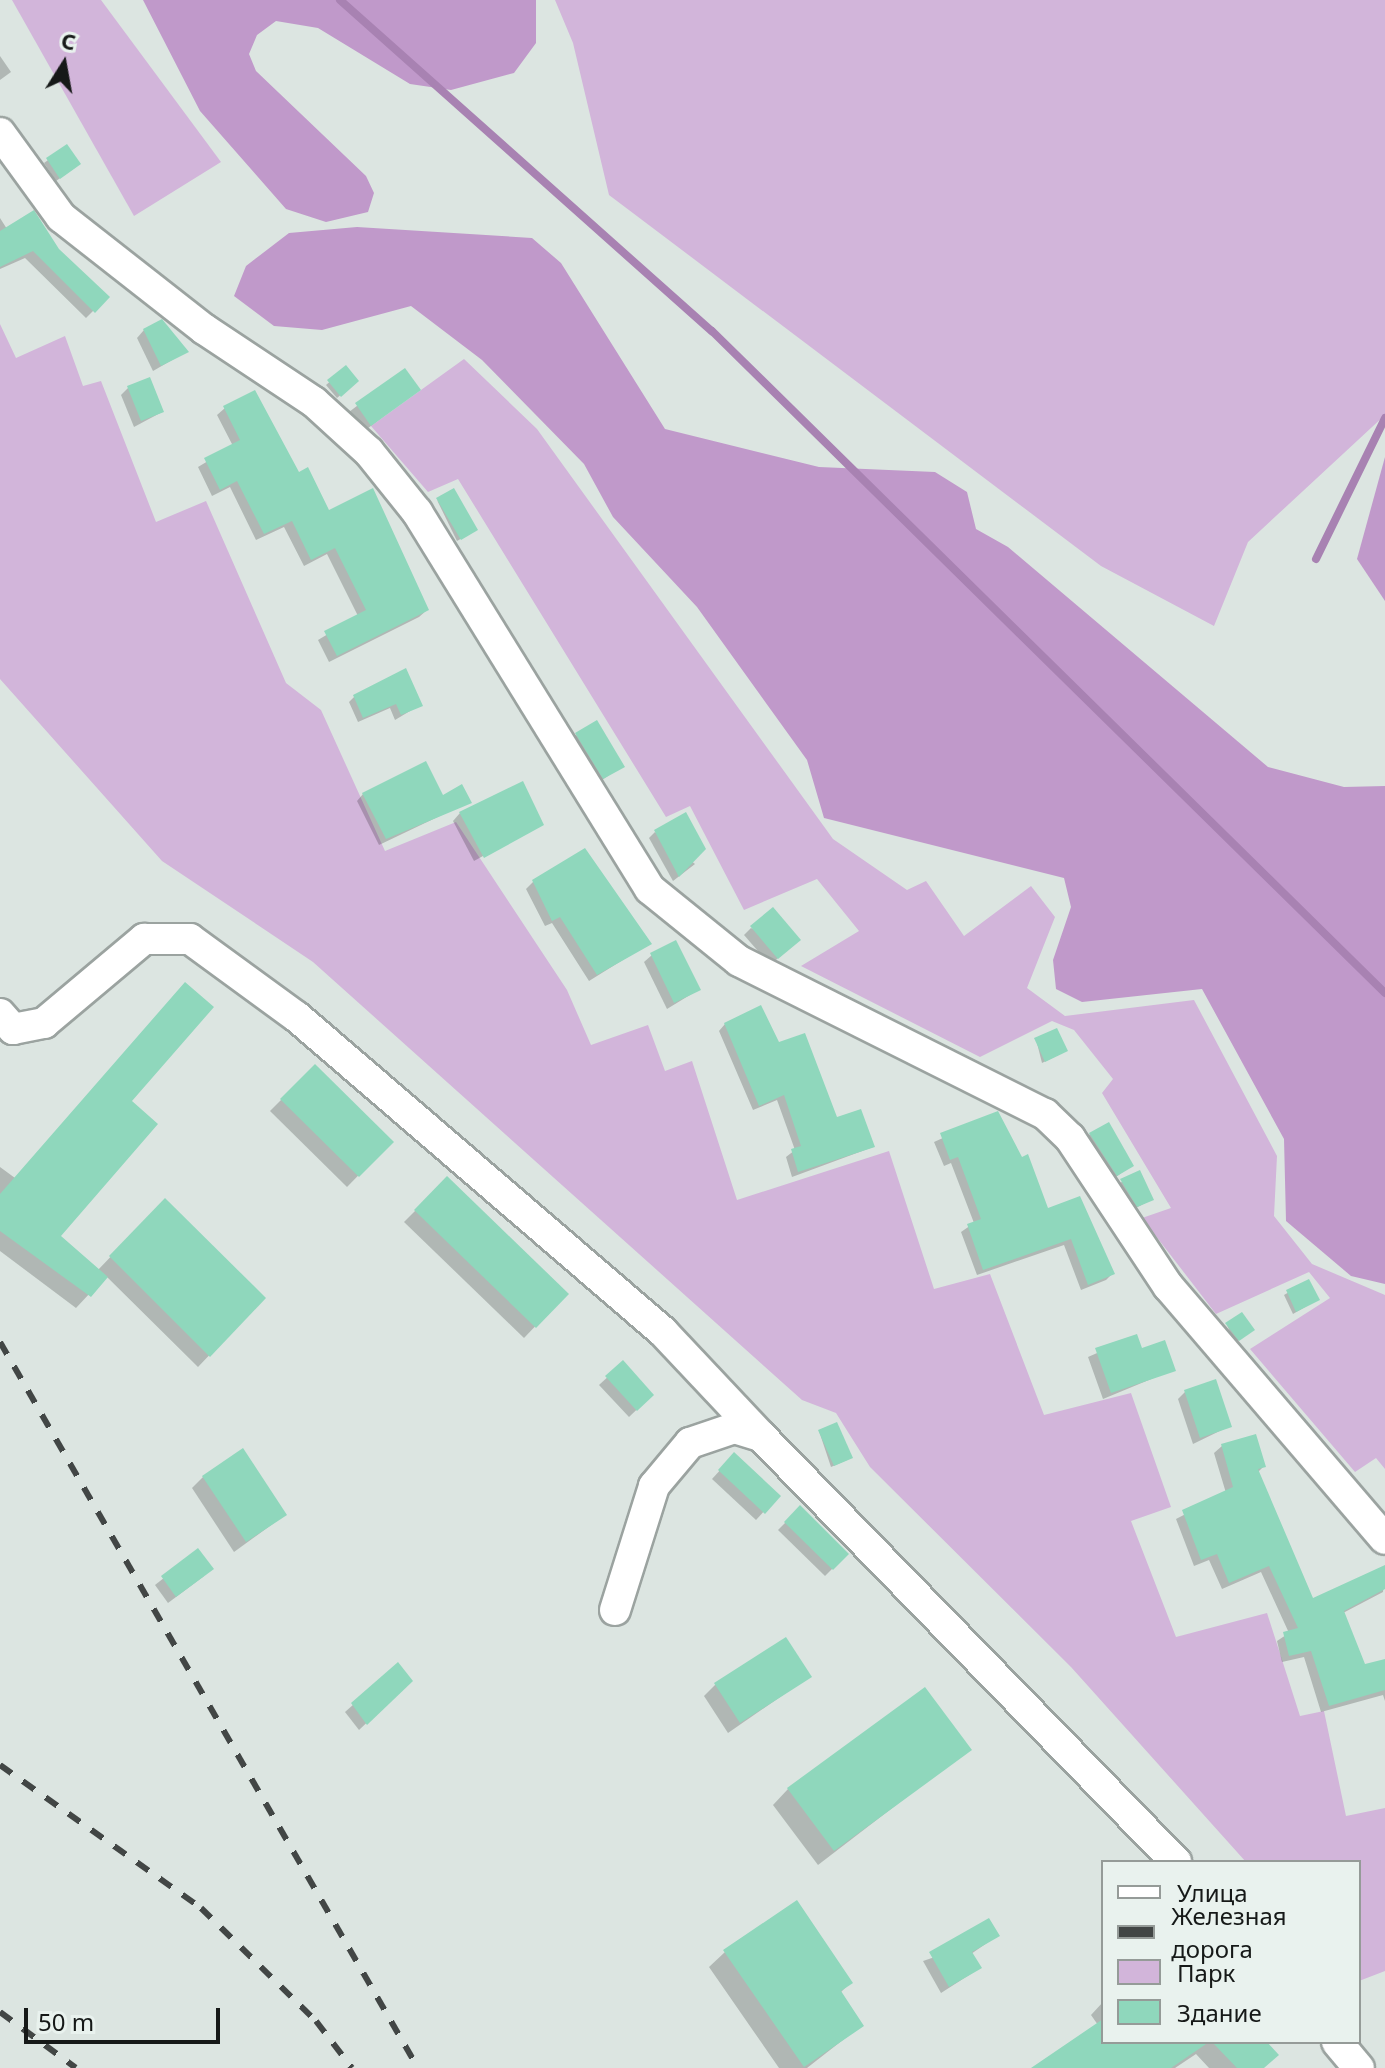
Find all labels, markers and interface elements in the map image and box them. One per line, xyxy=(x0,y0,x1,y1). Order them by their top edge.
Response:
north arrow xyxy=(24,24,104,104)
text: С xyxy=(59,24,78,57)
legend xyxy=(1101,1860,1361,2044)
text: Улица xyxy=(1177,1876,1248,1909)
text: Железная дорога xyxy=(1171,1899,1287,1965)
text: Парк xyxy=(1177,1956,1235,1989)
scale bar xyxy=(28,1992,224,2042)
text: Здание xyxy=(1177,1996,1262,2029)
text: 50 m xyxy=(38,2005,94,2038)

